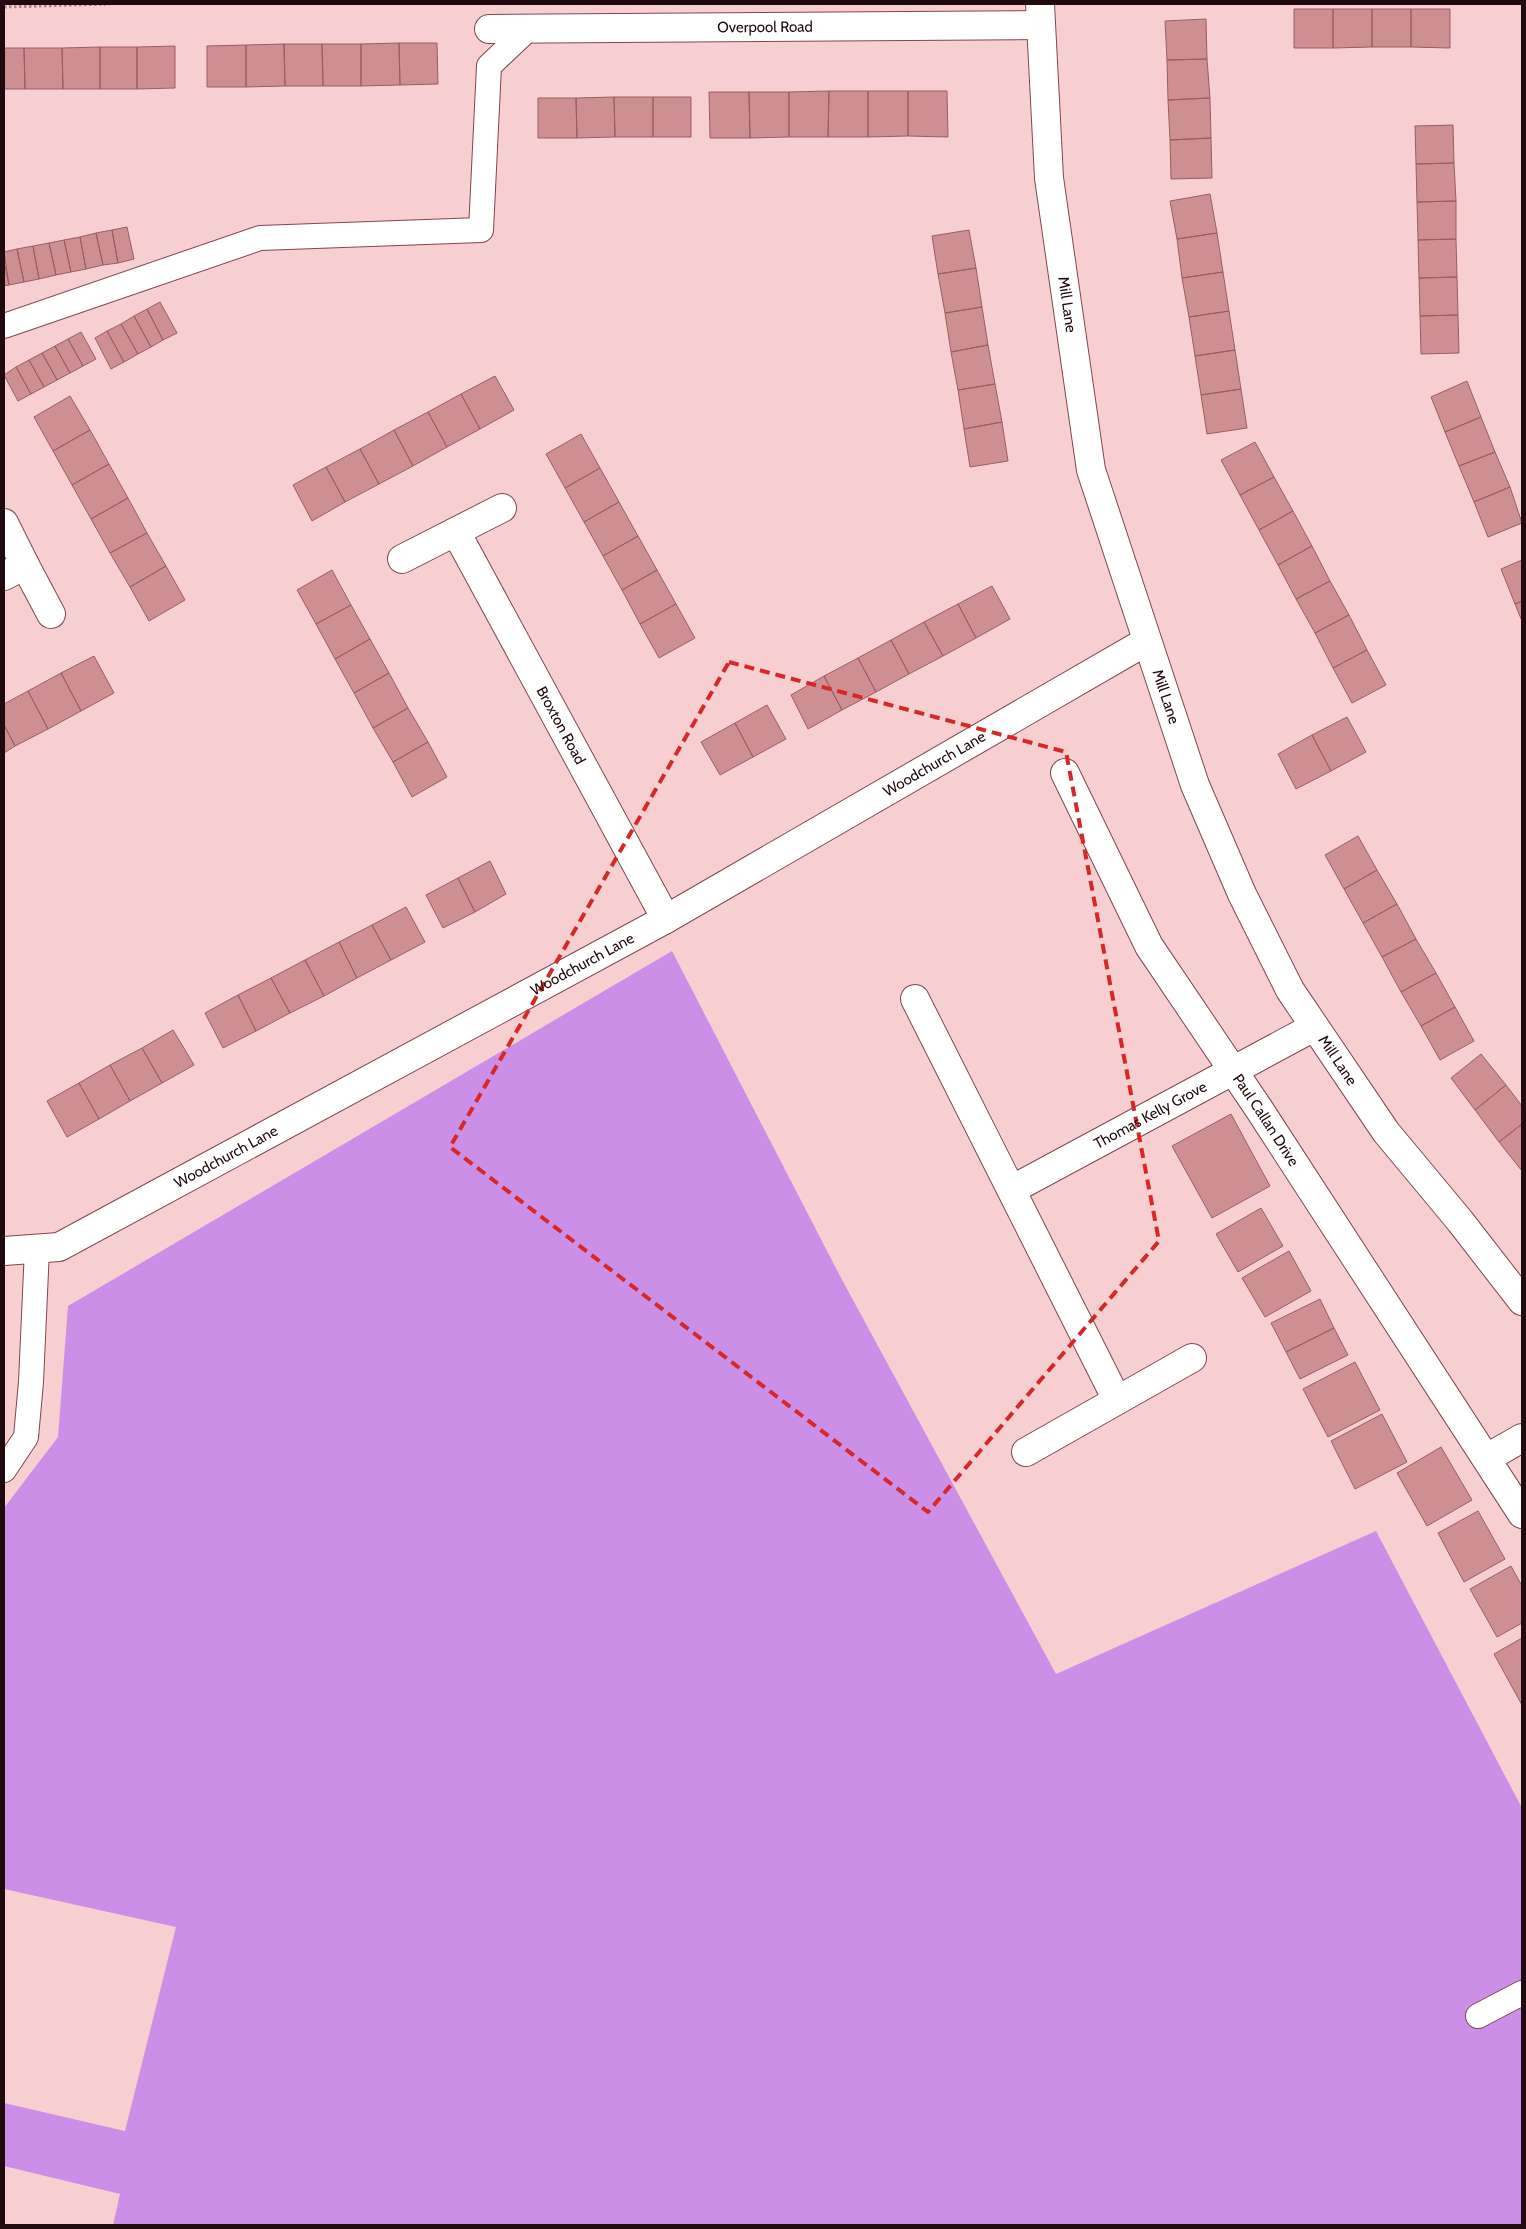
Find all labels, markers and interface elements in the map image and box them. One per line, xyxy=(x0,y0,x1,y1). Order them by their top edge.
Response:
street label: Overpool Road xyxy=(717,18,813,36)
street label: Mill Lane xyxy=(1054,275,1080,334)
street label: Mill Lane xyxy=(1148,667,1183,727)
street label: Broxton Road xyxy=(532,683,589,767)
street label: Woodchurch Lane xyxy=(880,727,989,800)
street label: Woodchurch Lane xyxy=(527,929,637,999)
street label: Mill Lane xyxy=(1314,1032,1361,1089)
street label: Paul Callan Drive xyxy=(1229,1071,1303,1170)
street label: Thomas Kelly Grove xyxy=(1091,1077,1210,1153)
street label: Woodchurch Lane xyxy=(171,1121,281,1192)

